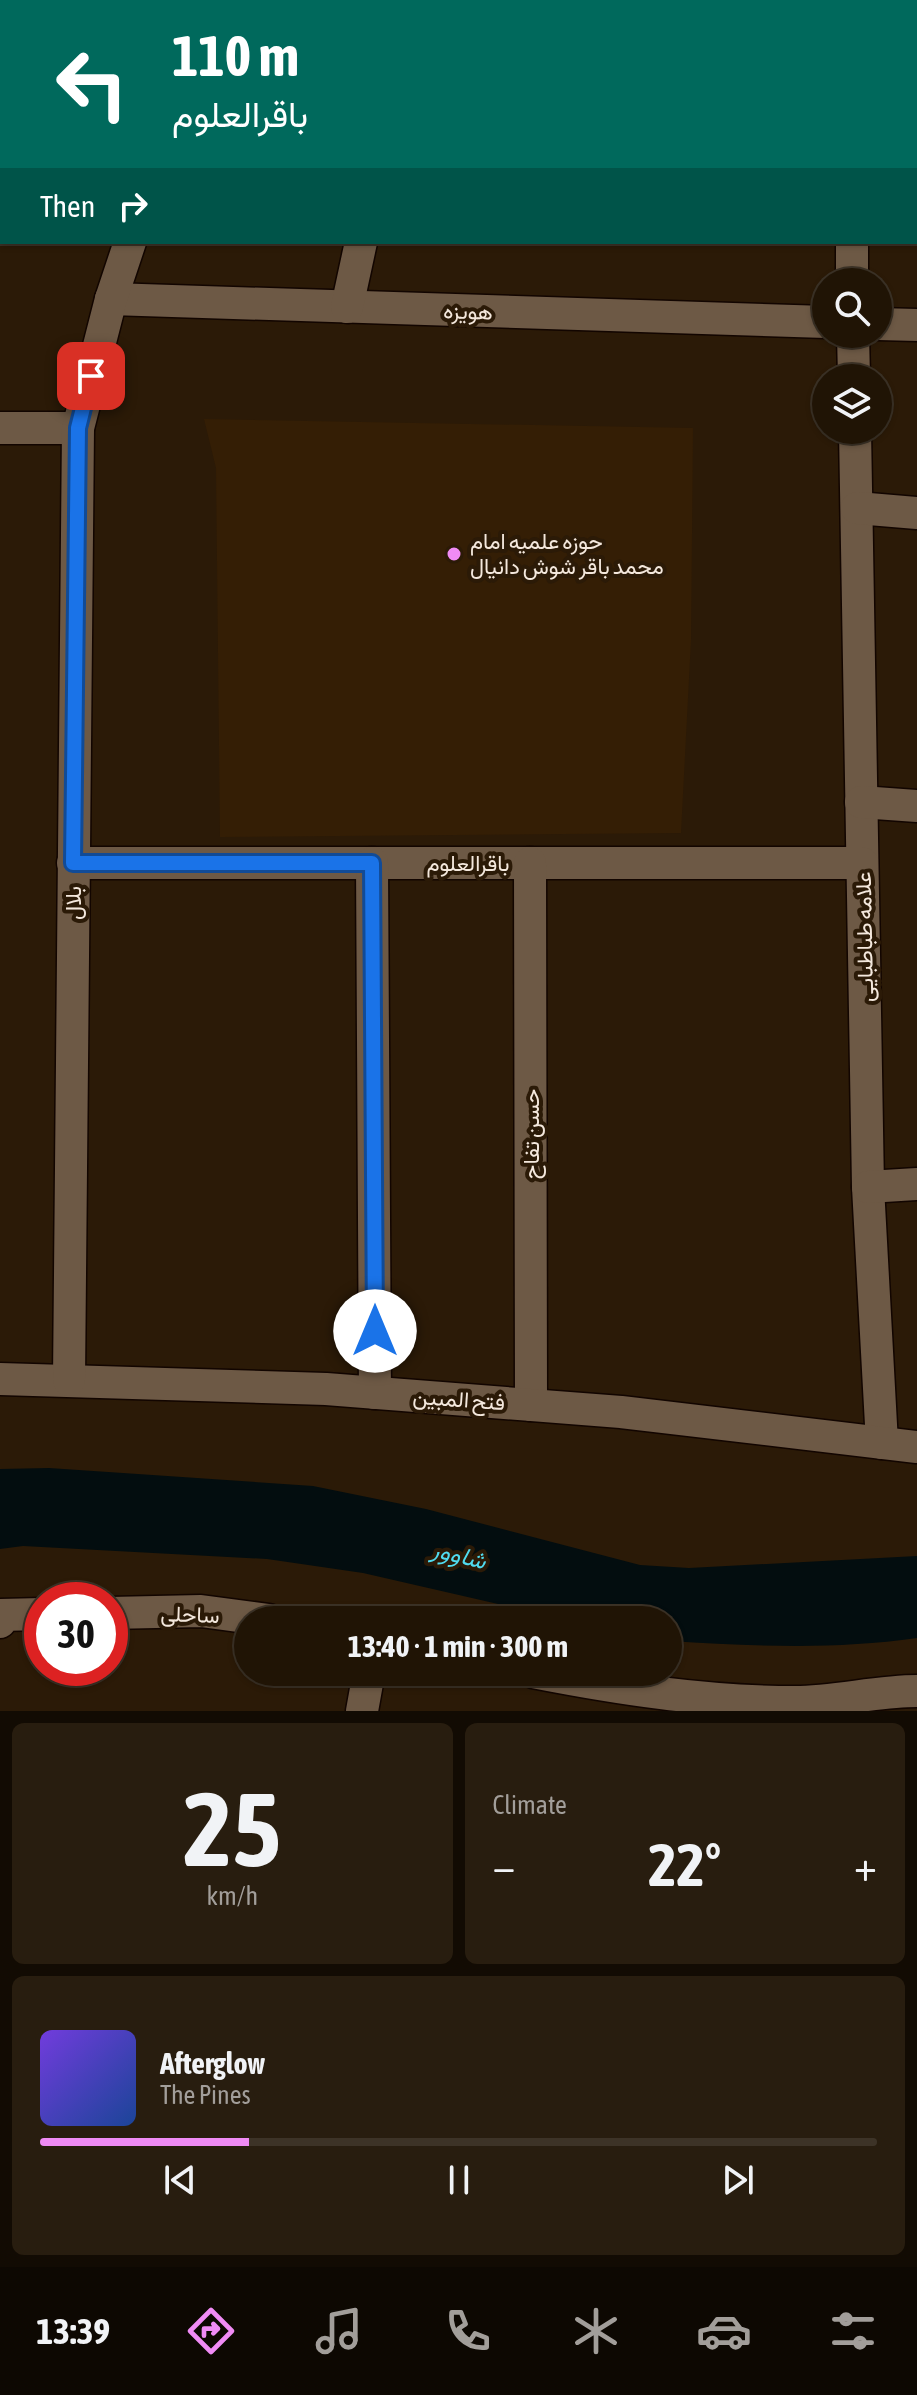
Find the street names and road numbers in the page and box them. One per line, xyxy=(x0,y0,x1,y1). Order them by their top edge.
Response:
street label: هویزه xyxy=(443,297,493,326)
street label: باقرالعلوم xyxy=(426,850,510,878)
street label: علامه طباطبایی xyxy=(850,872,879,1002)
street label: بلال xyxy=(60,886,86,920)
street label: حسن تفاح xyxy=(518,1089,546,1179)
street label: فتح المبین xyxy=(412,1383,506,1417)
street label: ساحلی xyxy=(160,1600,220,1629)

